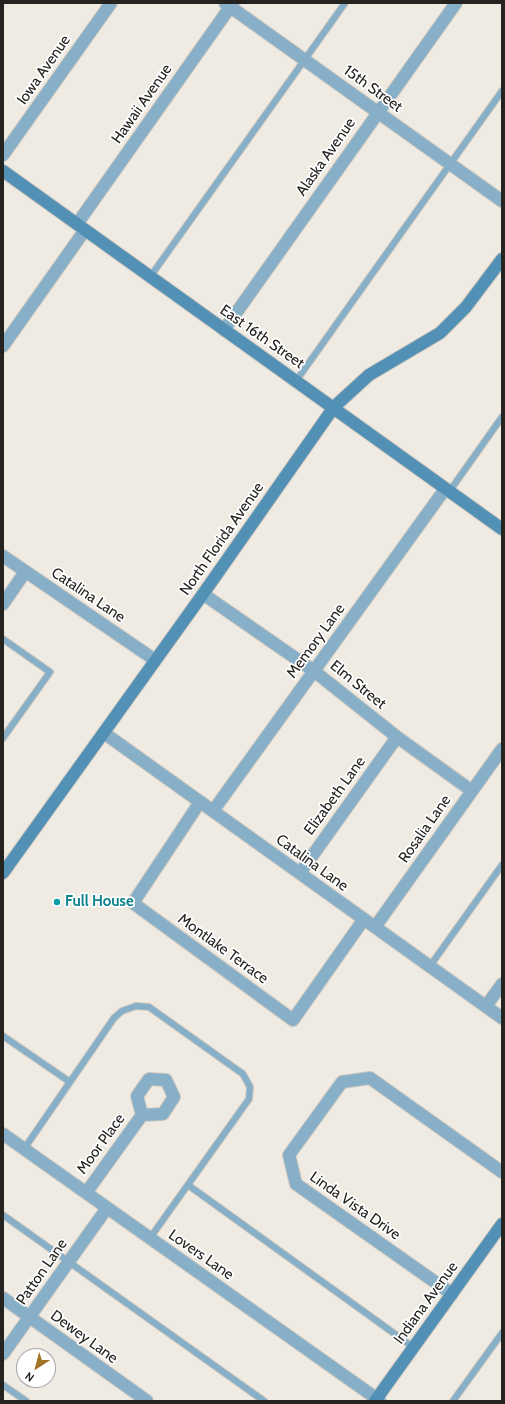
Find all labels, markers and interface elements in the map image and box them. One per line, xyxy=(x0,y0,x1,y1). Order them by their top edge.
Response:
street label: Iowa Avenue xyxy=(13,32,75,108)
street label: Hawaii Avenue xyxy=(108,61,176,147)
street label: 15th Street xyxy=(340,62,406,116)
street label: Alaska Avenue xyxy=(293,115,359,199)
street label: East 16th Street xyxy=(216,301,308,373)
street label: North Florida Avenue xyxy=(176,479,268,599)
street label: Catalina Lane xyxy=(48,564,128,626)
street label: Memory Lane xyxy=(283,600,349,682)
street label: Elm Street xyxy=(326,657,390,713)
street label: Elizabeth Lane xyxy=(300,753,370,839)
street label: Rosalia Lane xyxy=(395,792,455,866)
street label: Catalina Lane xyxy=(272,831,352,895)
place label: Full House xyxy=(65,893,134,911)
marker: Full House xyxy=(52,897,62,907)
street label: Montlake Terrace xyxy=(174,910,272,988)
street label: Moor Place xyxy=(73,1110,129,1178)
street label: Linda Vista Drive xyxy=(306,1168,404,1244)
street label: Lovers Lane xyxy=(165,1226,237,1284)
street label: Patton Lane xyxy=(13,1236,71,1308)
street label: Indiana Avenue xyxy=(390,1258,462,1348)
street label: Dewey Lane xyxy=(47,1307,121,1367)
north arrow xyxy=(16,1348,56,1388)
text: N xyxy=(22,1369,37,1385)

